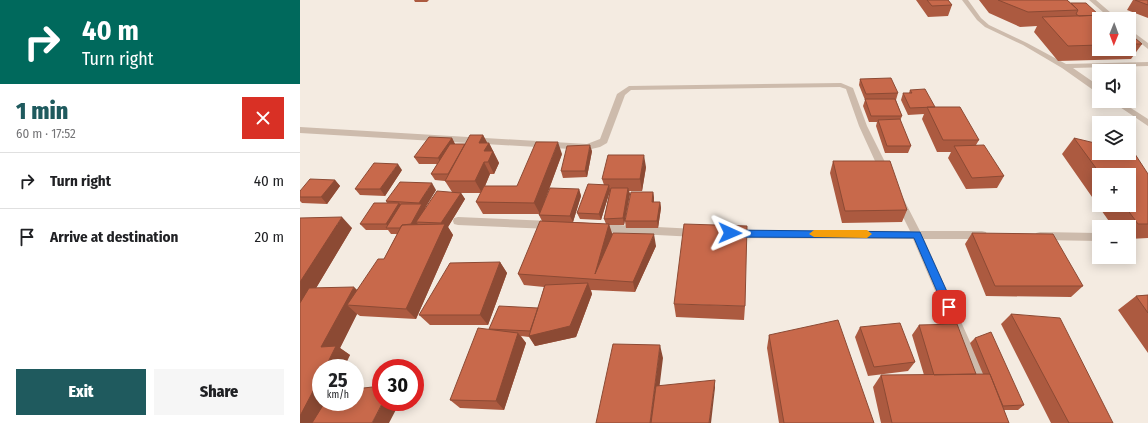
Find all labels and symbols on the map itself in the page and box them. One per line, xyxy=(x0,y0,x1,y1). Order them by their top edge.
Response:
north arrow xyxy=(1092,12,1136,56)
position arrow xyxy=(709,212,751,254)
pin xyxy=(932,290,966,324)
speed limit sign: 30 xyxy=(372,359,424,411)

